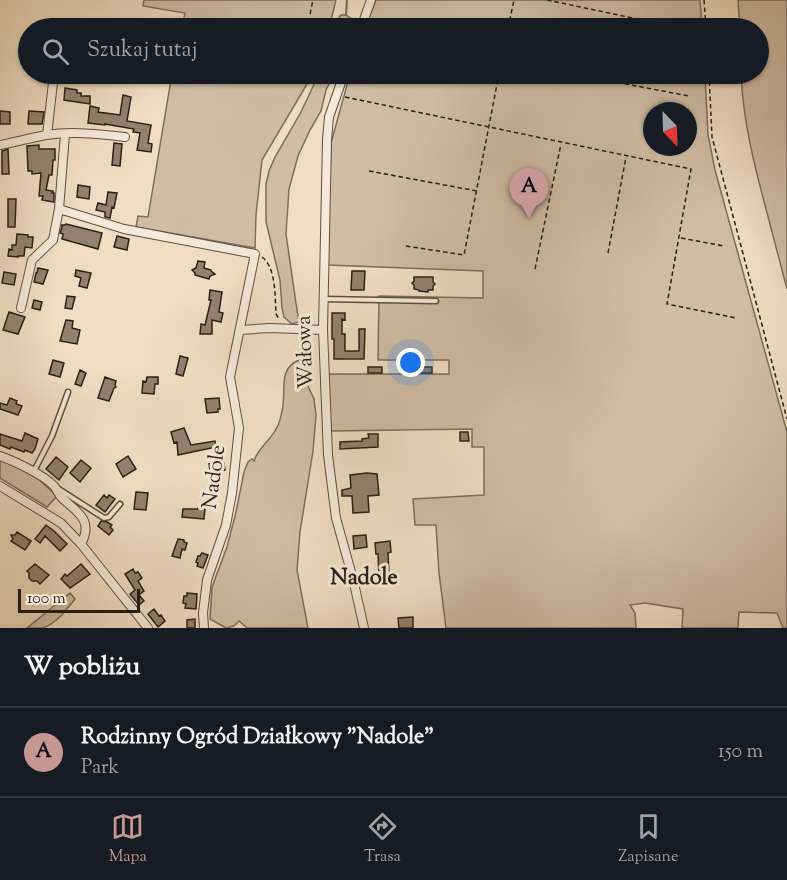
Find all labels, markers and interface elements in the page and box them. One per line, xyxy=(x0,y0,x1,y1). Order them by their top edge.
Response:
search box xyxy=(18,18,769,84)
icon: search xyxy=(39,35,72,68)
text: Szukaj tutaj xyxy=(87,35,198,67)
north arrow xyxy=(643,102,697,156)
pin: A xyxy=(510,168,548,218)
street label: Wałowa xyxy=(290,314,322,389)
your location xyxy=(396,348,425,377)
street label: Nadole xyxy=(196,443,234,511)
district label: Nadole xyxy=(330,563,398,595)
scale bar xyxy=(18,586,140,614)
text: 100 m xyxy=(27,588,66,611)
text: W pobliżu xyxy=(24,649,140,686)
text: Rodzinny Ogród Działkowy "Nadole" xyxy=(81,722,434,754)
text: A xyxy=(35,738,52,767)
text: 150 m xyxy=(718,738,763,767)
text: Park xyxy=(81,754,119,783)
tab: Mapa xyxy=(109,810,147,869)
tab: Trasa xyxy=(364,810,401,869)
tab: Zapisane xyxy=(618,810,678,869)

